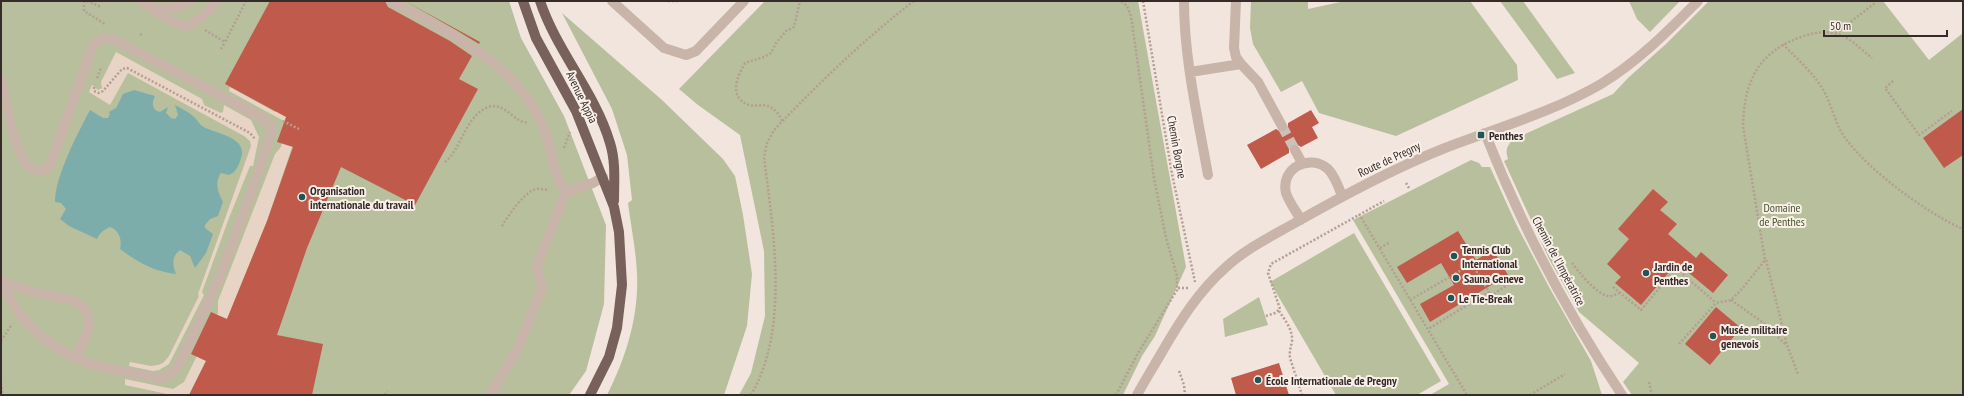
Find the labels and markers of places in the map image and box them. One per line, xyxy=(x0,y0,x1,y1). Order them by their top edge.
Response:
place label: Penthes xyxy=(1489,128,1523,143)
marker: Penthes xyxy=(1476,130,1486,140)
place label: Organisation internationale du travail xyxy=(310,183,414,212)
marker: Organisation internationale du travail xyxy=(297,192,307,202)
place label: Tennis Club International xyxy=(1462,242,1518,271)
marker: Tennis Club International xyxy=(1449,251,1459,261)
place label: Jardin de Penthes xyxy=(1653,259,1692,288)
marker: Jardin de Penthes xyxy=(1641,268,1651,278)
place label: Sauna Geneve xyxy=(1464,271,1524,286)
marker: Sauna Geneve xyxy=(1451,273,1461,283)
place label: Le Tie-Break xyxy=(1459,291,1513,306)
marker: Le Tie-Break xyxy=(1446,293,1456,303)
place label: Musée militaire genevois xyxy=(1721,322,1787,351)
marker: Musée militaire genevois xyxy=(1708,331,1718,341)
place label: École Internationale de Pregny xyxy=(1266,373,1397,388)
marker: École Internationale de Pregny xyxy=(1253,375,1263,385)

